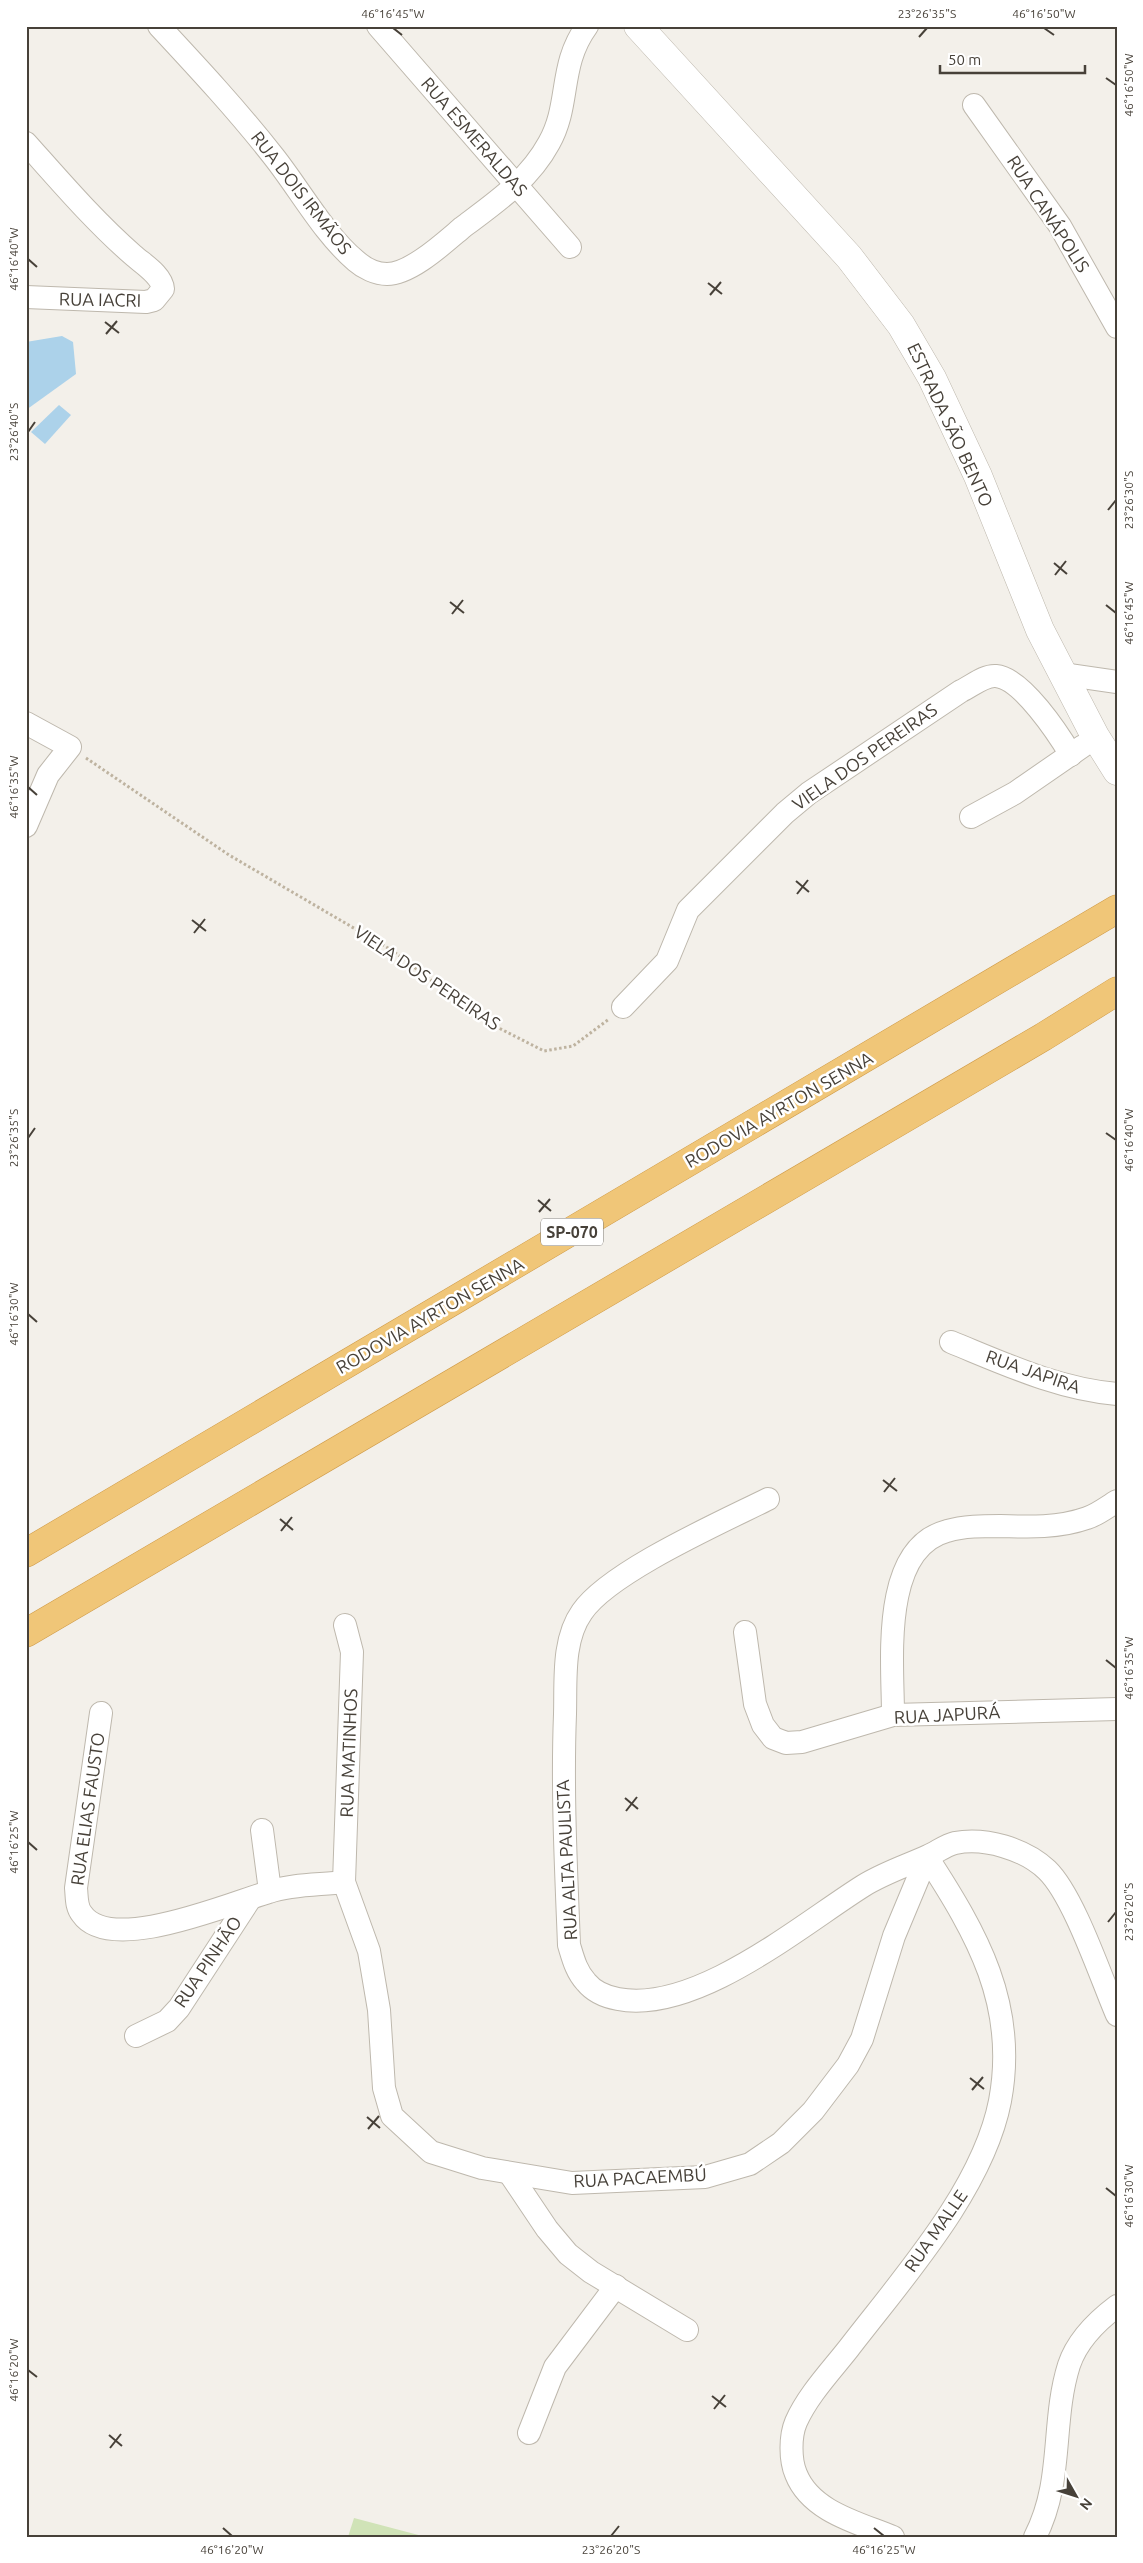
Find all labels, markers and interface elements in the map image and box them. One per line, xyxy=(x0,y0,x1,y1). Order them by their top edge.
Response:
text: 46°16'45"W xyxy=(361,7,425,20)
text: 23°26'35"S xyxy=(898,7,956,20)
text: 46°16'50"W xyxy=(1012,7,1076,20)
scale bar xyxy=(940,42,1086,74)
text: 50 m xyxy=(948,51,981,68)
text: 46°16'50"W xyxy=(1122,53,1135,117)
street label: RUA ESMERALDAS xyxy=(418,73,532,200)
street label: RUA DOIS IRMÃOS xyxy=(248,126,357,258)
street label: RUA CANÁPOLIS xyxy=(1004,151,1095,275)
text: 46°16'40"W xyxy=(7,227,20,291)
street label: RUA IACRI xyxy=(59,288,141,310)
street label: ESTRADA SÃO BENTO xyxy=(904,339,999,510)
text: 23°26'40"S xyxy=(7,403,20,461)
text: 23°26'30"S xyxy=(1122,471,1135,529)
text: 46°16'45"W xyxy=(1122,581,1135,645)
street label: VIELA DOS PEREIRAS xyxy=(788,699,941,814)
text: 46°16'35"W xyxy=(7,755,20,819)
street label: VIELA DOS PEREIRAS xyxy=(351,921,504,1033)
street label: RODOVIA AYRTON SENNA xyxy=(681,1047,876,1171)
text: 46°16'40"W xyxy=(1122,1108,1135,1172)
text: 23°26'35"S xyxy=(7,1109,20,1167)
road number: SP-070 xyxy=(541,1218,603,1246)
street label: RODOVIA AYRTON SENNA xyxy=(332,1253,527,1377)
text: 46°16'30"W xyxy=(7,1282,20,1346)
street label: RUA JAPIRA xyxy=(983,1346,1083,1397)
text: 46°16'35"W xyxy=(1122,1636,1135,1700)
street label: RUA MATINHOS xyxy=(336,1688,360,1818)
street label: RUA JAPURÁ xyxy=(893,1700,1001,1727)
street label: RUA ELIAS FAUSTO xyxy=(66,1731,108,1887)
street label: RUA ALTA PAULISTA xyxy=(552,1779,580,1941)
text: 46°16'25"W xyxy=(7,1810,20,1874)
text: 23°26'20"S xyxy=(1122,1883,1135,1941)
street label: RUA PINHÃO xyxy=(169,1912,245,2011)
street label: RUA PACAEMBÚ xyxy=(573,2163,707,2190)
text: 46°16'30"W xyxy=(1122,2164,1135,2228)
street label: RUA MALLE xyxy=(900,2186,971,2275)
text: 46°16'20"W xyxy=(7,2338,20,2402)
north arrow xyxy=(1050,2470,1100,2520)
text: N xyxy=(1077,2495,1096,2513)
text: 46°16'20"W xyxy=(200,2543,264,2556)
text: 23°26'20"S xyxy=(582,2543,640,2556)
text: 46°16'25"W xyxy=(852,2543,916,2556)

